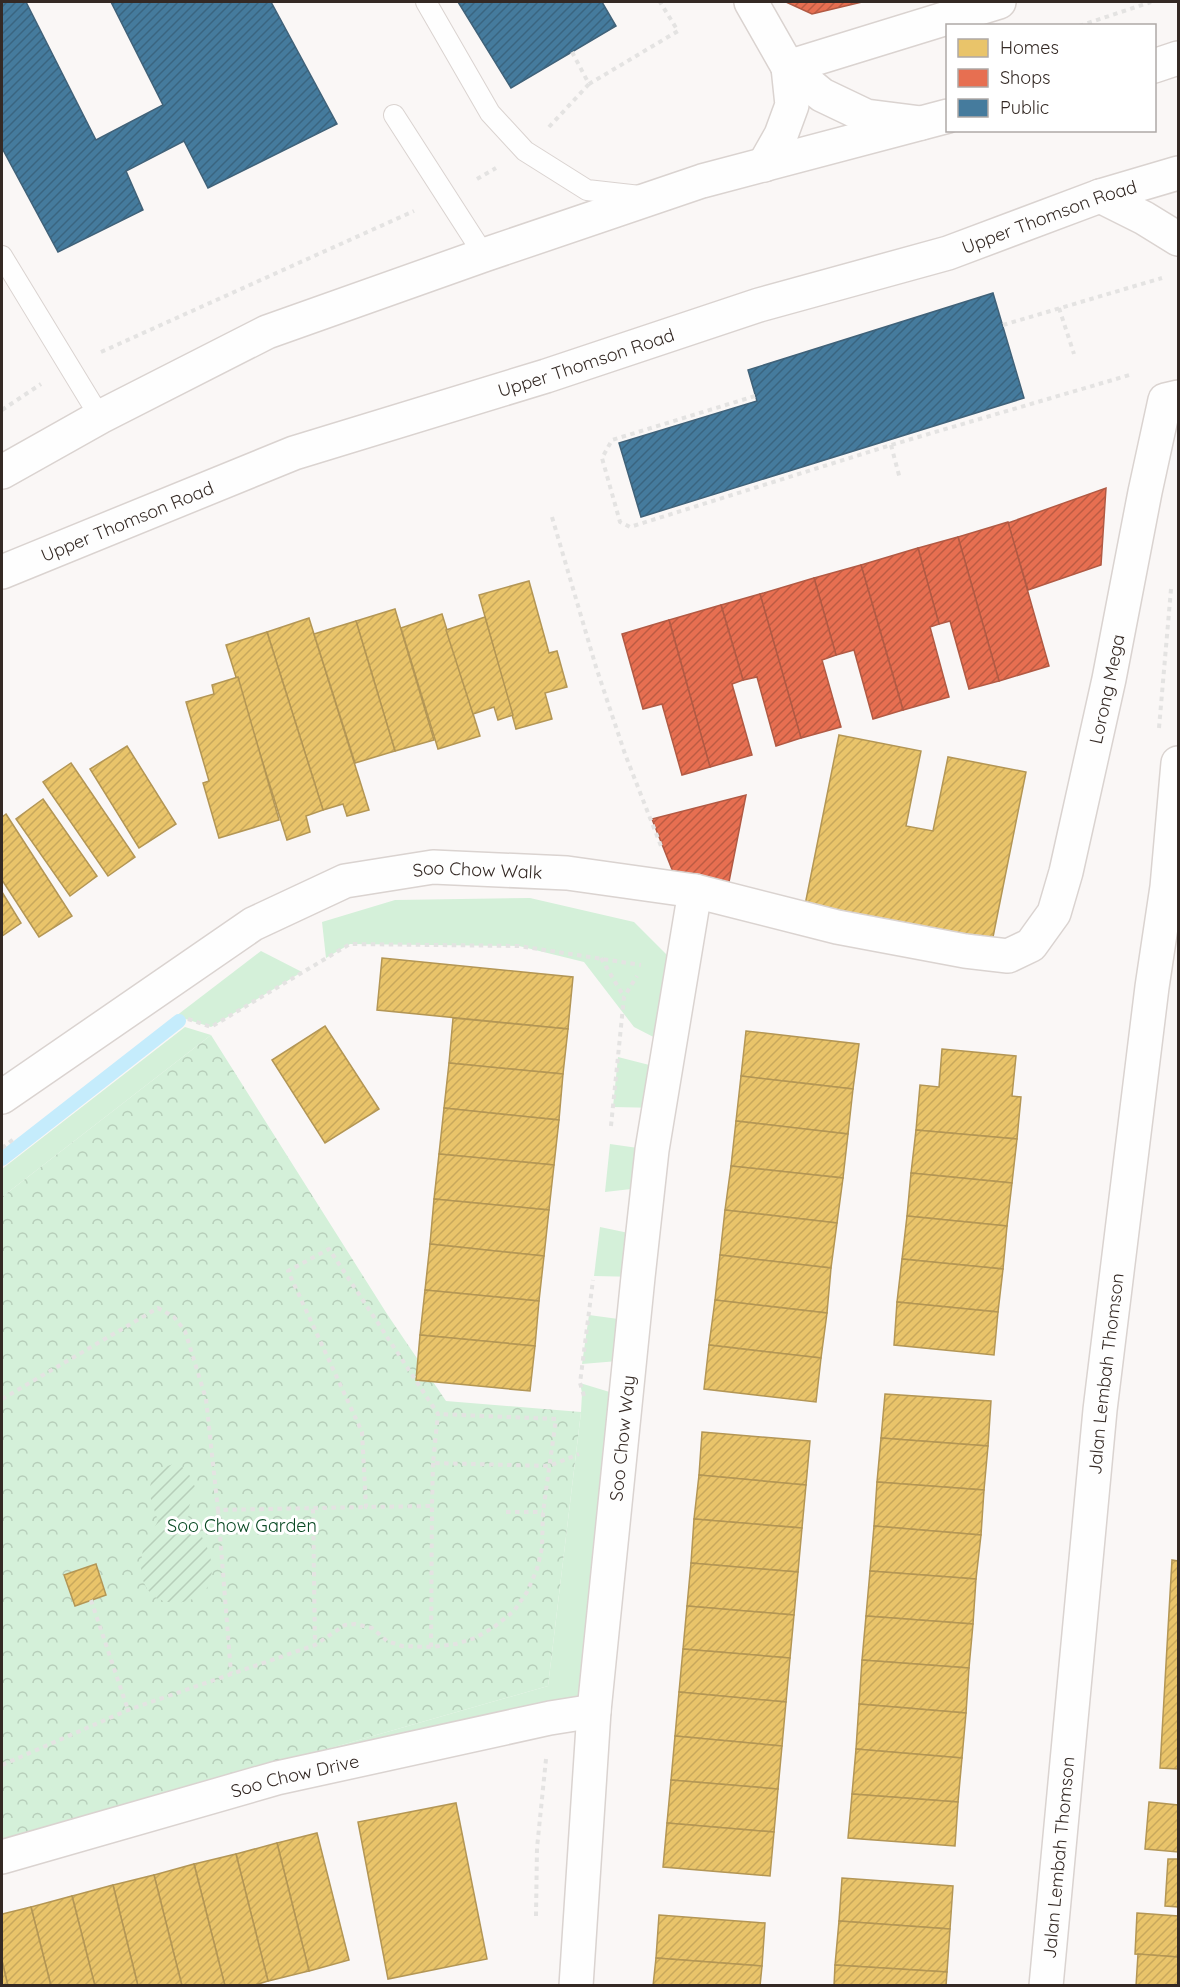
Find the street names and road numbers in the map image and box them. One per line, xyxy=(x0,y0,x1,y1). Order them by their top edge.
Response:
street label: Upper Thomson Road xyxy=(958,174,1139,258)
street label: Upper Thomson Road xyxy=(495,323,677,402)
street label: Upper Thomson Road xyxy=(37,476,217,567)
street label: Lorong Mega xyxy=(1083,632,1129,746)
street label: Soo Chow Walk xyxy=(411,856,543,883)
street label: Jalan Lembah Thomson xyxy=(1082,1272,1128,1476)
street label: Soo Chow Way xyxy=(604,1374,640,1502)
street label: Soo Chow Drive xyxy=(228,1749,361,1802)
street label: Jalan Lembah Thomson xyxy=(1037,1755,1079,1960)

